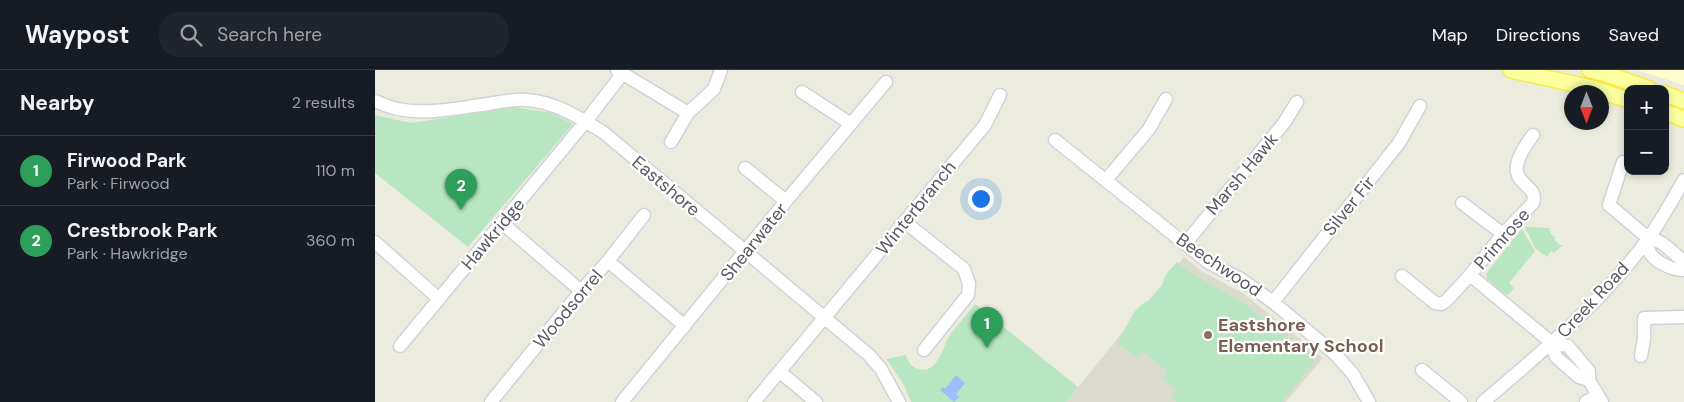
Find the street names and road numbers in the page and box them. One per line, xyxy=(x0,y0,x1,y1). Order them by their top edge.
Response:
street label: Marsh Hawk xyxy=(1201,128,1283,220)
street label: Eastshore xyxy=(627,150,705,222)
street label: Winterbranch xyxy=(871,156,961,260)
street label: Silver Fir xyxy=(1318,171,1381,241)
street label: Hawkridge xyxy=(456,193,530,275)
street label: Shearwater xyxy=(715,198,793,286)
street label: Primrose xyxy=(1469,203,1535,275)
street label: Beechwood xyxy=(1172,228,1266,302)
street label: Creek Road xyxy=(1552,257,1634,343)
street label: Woodsorrel xyxy=(528,264,608,354)

